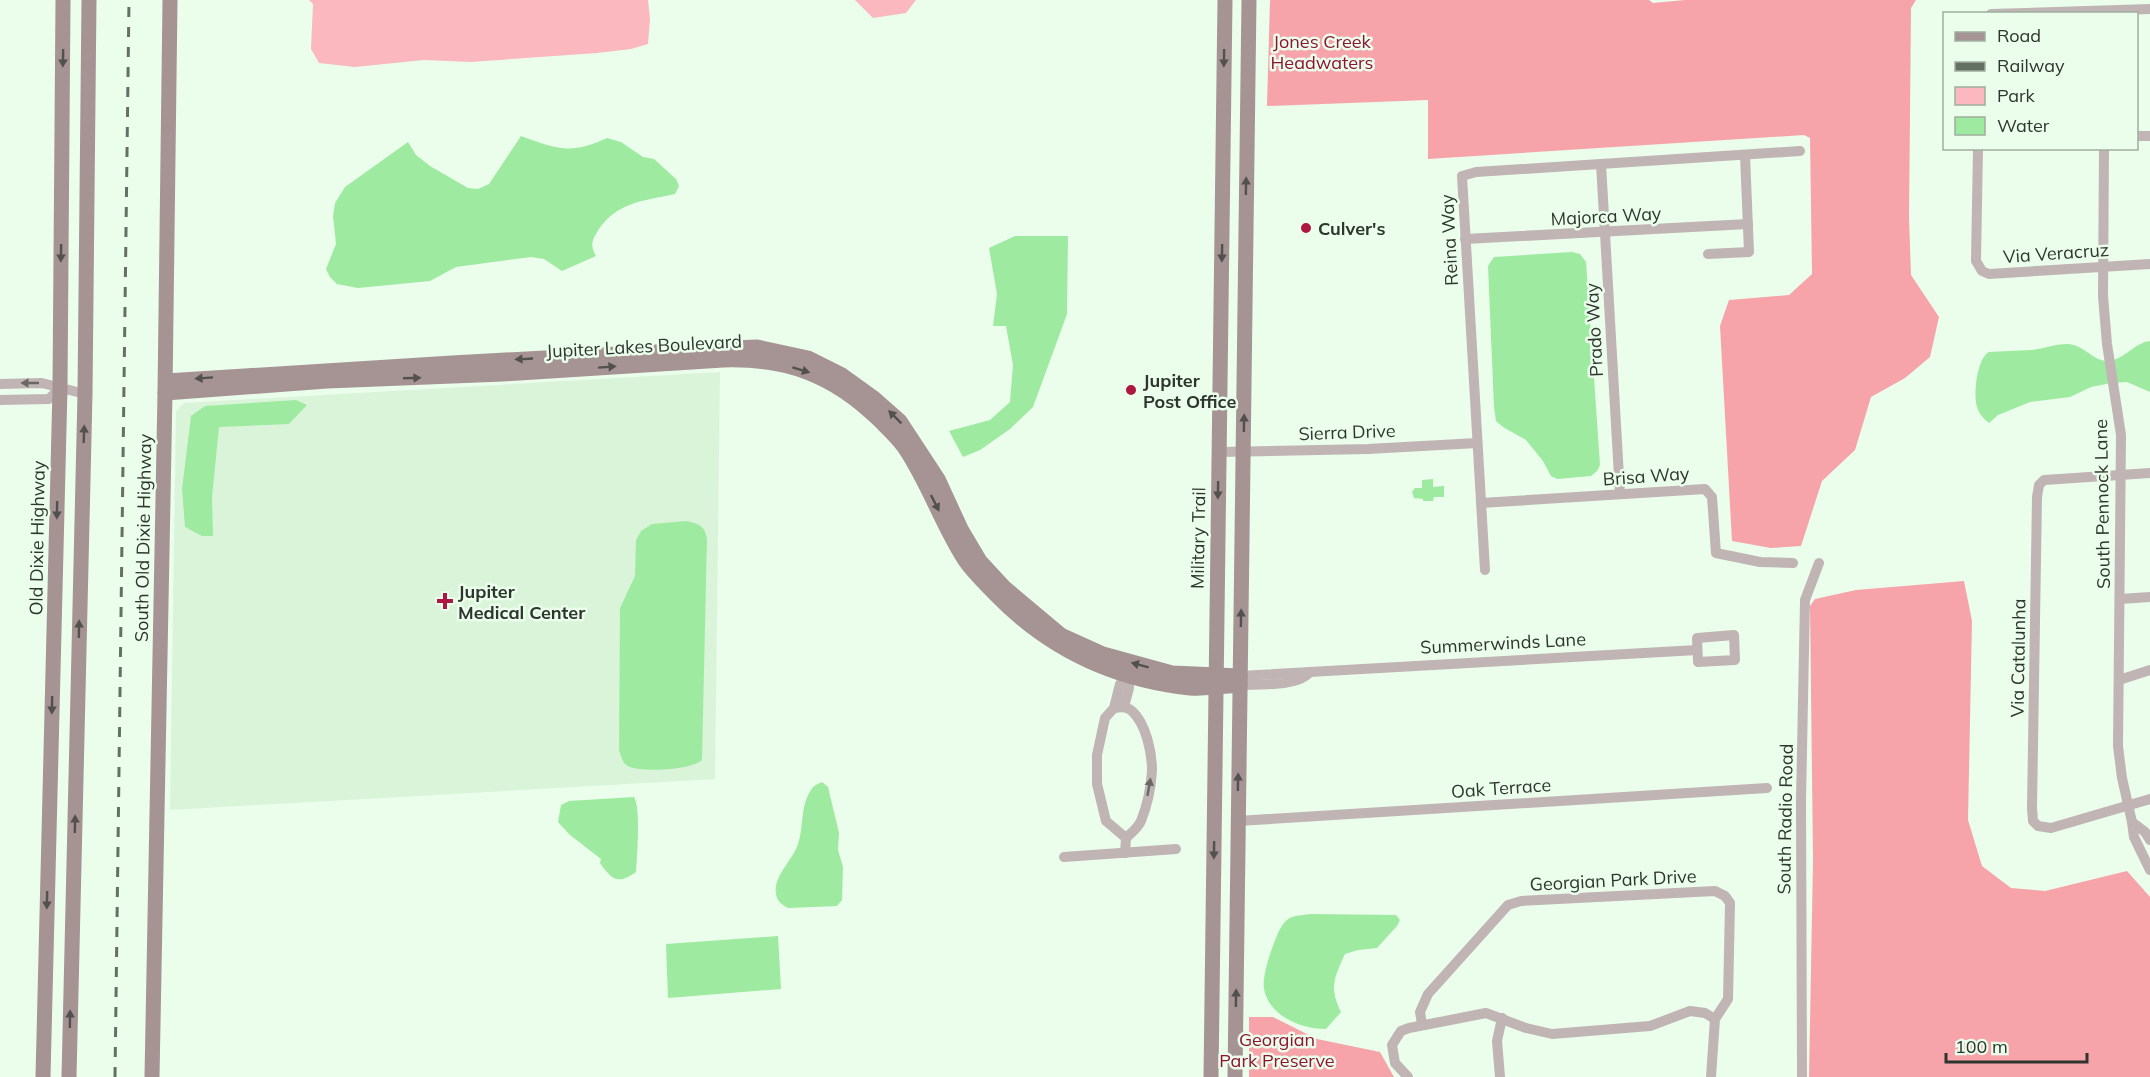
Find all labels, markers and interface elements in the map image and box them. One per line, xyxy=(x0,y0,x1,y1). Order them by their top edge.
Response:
legend xyxy=(1943,12,2138,150)
text: Road xyxy=(1997,24,2041,47)
park label: Jones Creek Headwaters xyxy=(1271,30,1373,74)
one-way arrow xyxy=(58,49,68,68)
one-way arrow xyxy=(1219,49,1229,68)
text: Railway xyxy=(1997,54,2065,77)
text: Park xyxy=(1997,84,2036,107)
text: Water xyxy=(1997,114,2050,137)
one-way arrow xyxy=(1241,176,1251,195)
street label: Reina Way xyxy=(1435,193,1463,286)
street label: Majorca Way xyxy=(1550,202,1662,230)
place label: Culver's xyxy=(1318,217,1385,240)
marker: Culver's xyxy=(1299,221,1313,235)
street label: Via Veracruz xyxy=(2002,238,2110,268)
one-way arrow xyxy=(56,244,66,263)
one-way arrow xyxy=(1217,244,1226,263)
street label: Prado Way xyxy=(1580,282,1608,377)
street label: Jupiter Lakes Boulevard xyxy=(546,329,742,363)
one-way arrow xyxy=(515,354,534,363)
one-way arrow xyxy=(598,363,617,372)
one-way arrow xyxy=(792,366,810,375)
place label: Jupiter Post Office xyxy=(1143,369,1236,413)
one-way arrow xyxy=(194,373,213,383)
one-way arrow xyxy=(403,373,422,382)
one-way arrow xyxy=(21,378,40,388)
marker: Jupiter Post Office xyxy=(1124,383,1138,397)
one-way arrow xyxy=(887,410,902,424)
one-way arrow xyxy=(1239,413,1248,432)
street label: Sierra Drive xyxy=(1298,419,1396,445)
street label: South Pennock Lane xyxy=(2089,419,2115,589)
one-way arrow xyxy=(80,424,89,443)
street label: South Old Dixie Highway xyxy=(130,433,156,642)
street label: Old Dixie Highway xyxy=(24,460,50,616)
street label: Brisa Way xyxy=(1602,461,1690,490)
one-way arrow xyxy=(1214,481,1223,500)
street label: Military Trail xyxy=(1186,487,1210,589)
one-way arrow xyxy=(930,495,939,512)
one-way arrow xyxy=(52,500,61,519)
place label: Jupiter Medical Center xyxy=(458,580,586,624)
marker: Jupiter Medical Center xyxy=(436,592,454,610)
street label: Via Catalunha xyxy=(2005,598,2031,718)
one-way arrow xyxy=(1236,608,1246,627)
one-way arrow xyxy=(74,619,84,638)
street label: Summerwinds Lane xyxy=(1420,627,1586,659)
one-way arrow xyxy=(1131,659,1150,669)
one-way arrow xyxy=(47,695,57,714)
street label: South Radio Road xyxy=(1772,743,1798,895)
one-way arrow xyxy=(1233,772,1243,791)
street label: Oak Terrace xyxy=(1450,773,1552,803)
one-way arrow xyxy=(1145,777,1154,796)
one-way arrow xyxy=(70,814,80,833)
one-way arrow xyxy=(1209,841,1218,860)
street label: Georgian Park Drive xyxy=(1529,864,1697,896)
one-way arrow xyxy=(43,890,52,909)
one-way arrow xyxy=(1231,988,1241,1007)
one-way arrow xyxy=(66,1009,75,1028)
scale bar xyxy=(1946,1026,2087,1064)
park label: Georgian Park Preserve xyxy=(1219,1028,1335,1072)
text: 100 m xyxy=(1955,1035,2008,1058)

